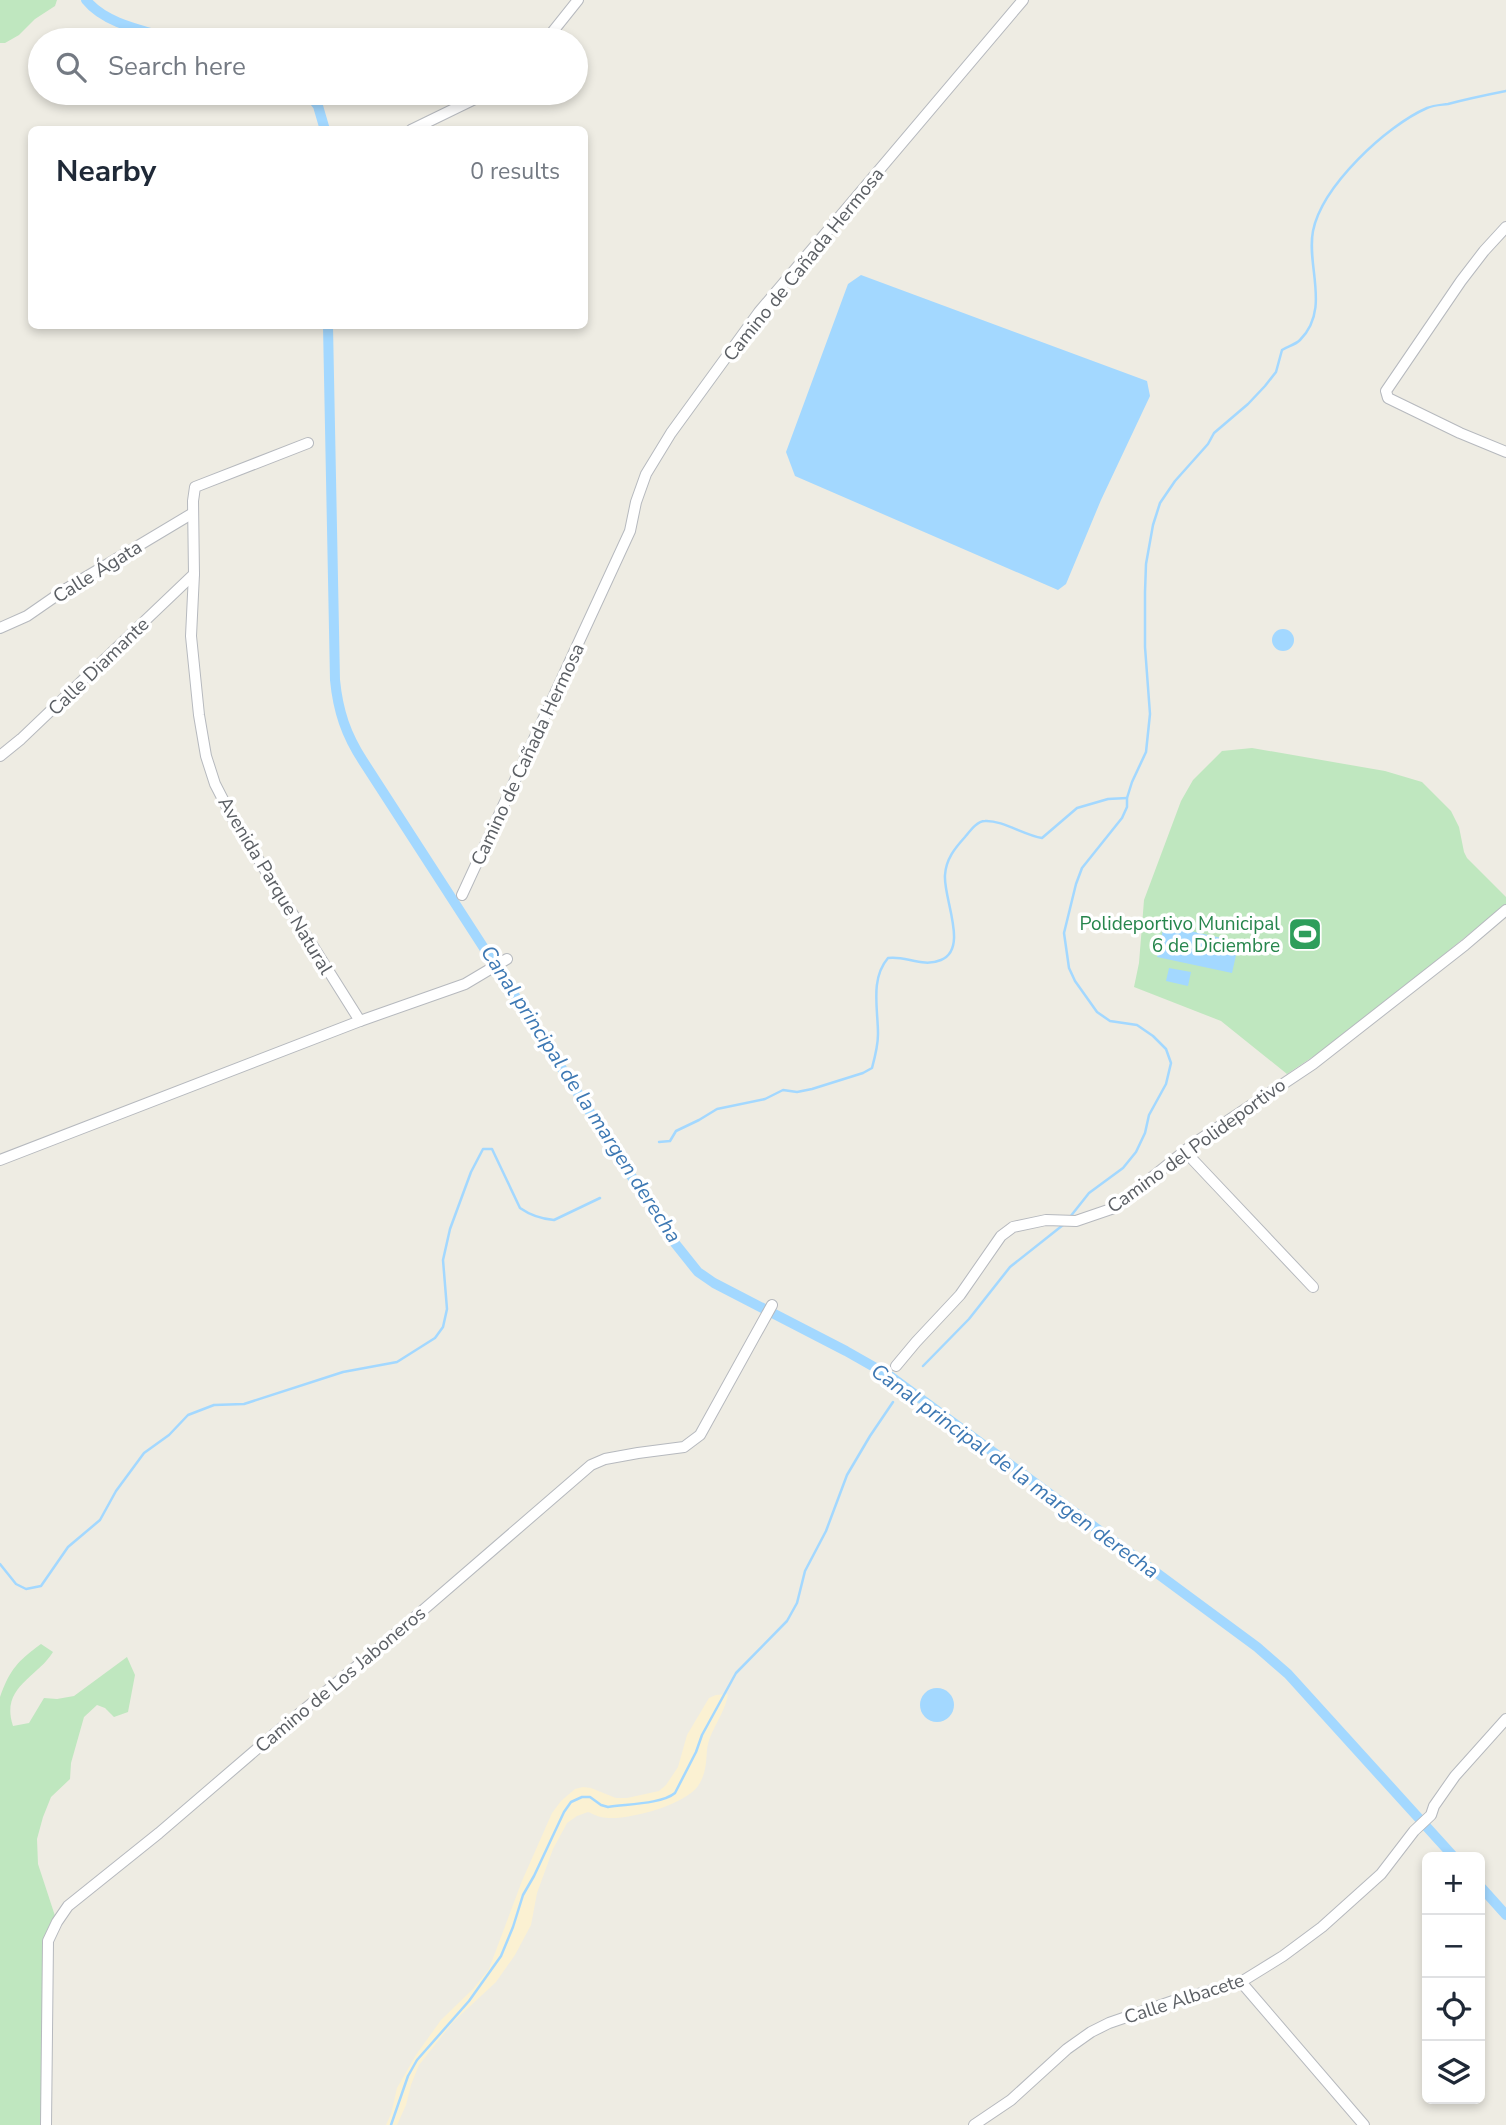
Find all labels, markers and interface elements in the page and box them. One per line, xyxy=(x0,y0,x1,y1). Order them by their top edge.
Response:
search box xyxy=(28,28,588,105)
icon: search xyxy=(52,48,90,86)
text: Search here xyxy=(108,49,246,84)
text: Nearby xyxy=(56,151,156,192)
text: 0 results xyxy=(470,156,560,187)
street label: Camino de Cañada Hermosa xyxy=(717,162,890,367)
street label: Calle Ágata xyxy=(48,534,147,609)
street label: Calle Diamante xyxy=(43,612,155,722)
street label: Camino de Cañada Hermosa xyxy=(465,639,591,870)
street label: Avenida Parque Natural xyxy=(212,792,339,980)
place label: Polideportivo Municipal 6 de Diciembre xyxy=(1079,911,1280,959)
sports icon: Polideportivo Municipal 6 de Diciembre xyxy=(1286,915,1324,953)
water label: Canal principal de la margen derecha xyxy=(474,940,688,1248)
street label: Camino del Polideportivo xyxy=(1102,1072,1291,1219)
water label: Canal principal de la margen derecha xyxy=(865,1357,1165,1585)
street label: Camino de Los Jaboneros xyxy=(250,1601,432,1759)
map controls xyxy=(1422,1852,1485,2104)
button: + xyxy=(1422,1852,1485,1915)
button: − xyxy=(1422,1915,1485,1978)
street label: Calle Albacete xyxy=(1121,1967,1248,2031)
button: locate xyxy=(1422,1978,1485,2041)
button: layers xyxy=(1422,2041,1485,2104)

